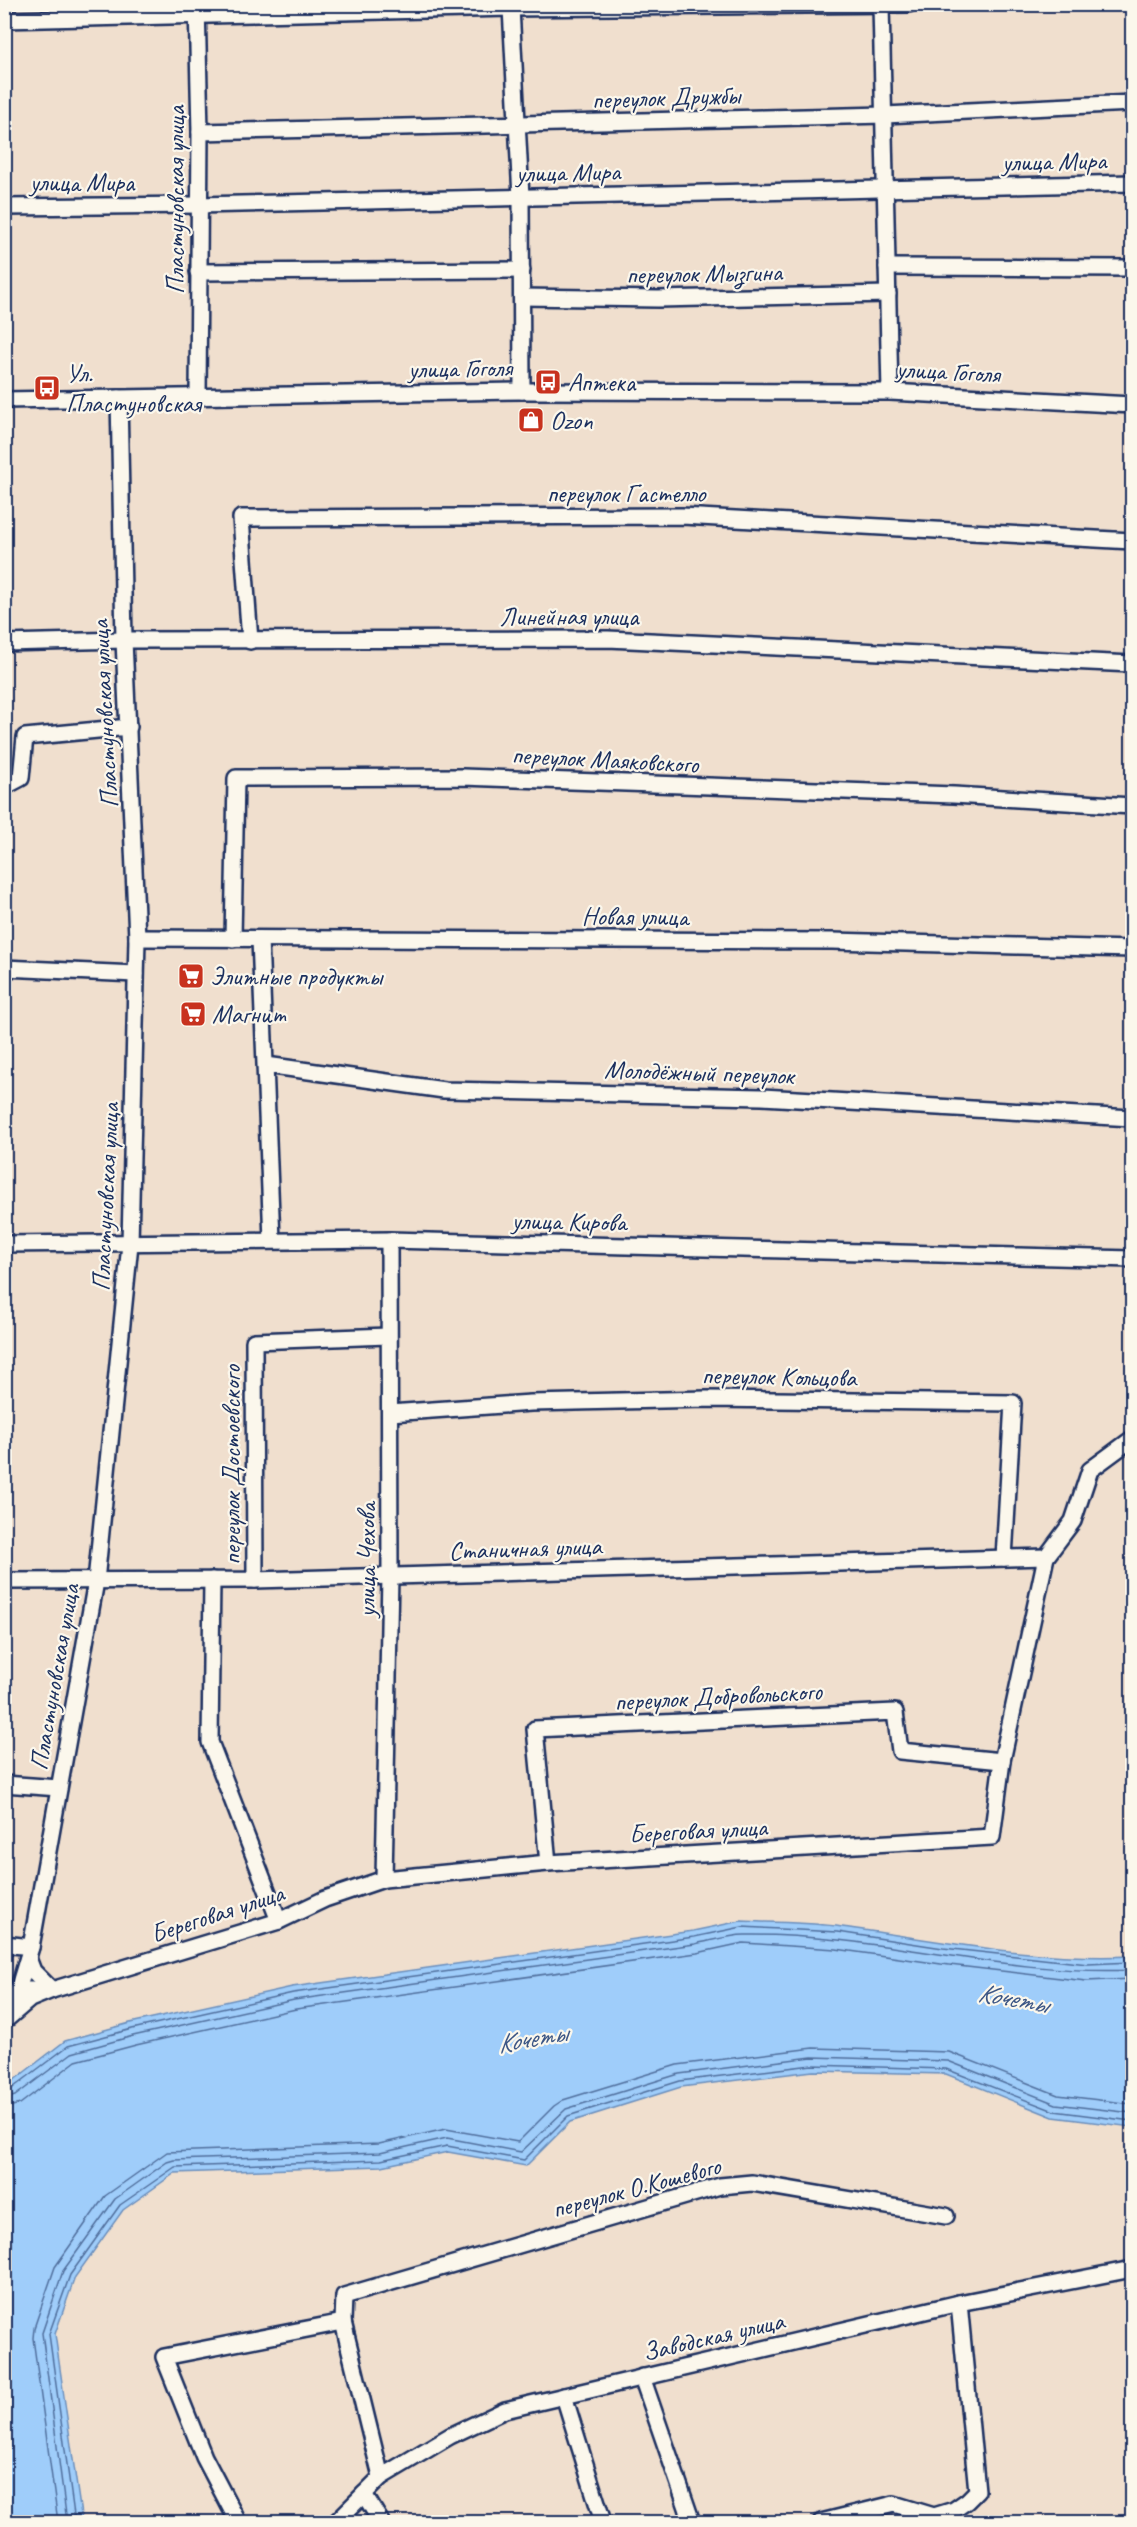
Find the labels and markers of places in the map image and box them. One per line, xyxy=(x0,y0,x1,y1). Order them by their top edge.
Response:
place label: Ул. Пластуновская xyxy=(66,357,203,420)
place label: Аптека xyxy=(568,366,637,399)
bus stop icon: Аптека xyxy=(533,367,563,397)
bus stop icon: Ул. Пластуновская xyxy=(32,373,62,403)
place label: Ozon xyxy=(550,404,593,437)
shop icon: Ozon xyxy=(516,405,546,435)
place label: Элитные продукты xyxy=(210,960,385,993)
supermarket icon: Элитные продукты xyxy=(176,961,206,991)
place label: Магнит xyxy=(212,998,287,1031)
supermarket icon: Магнит xyxy=(178,999,208,1029)

